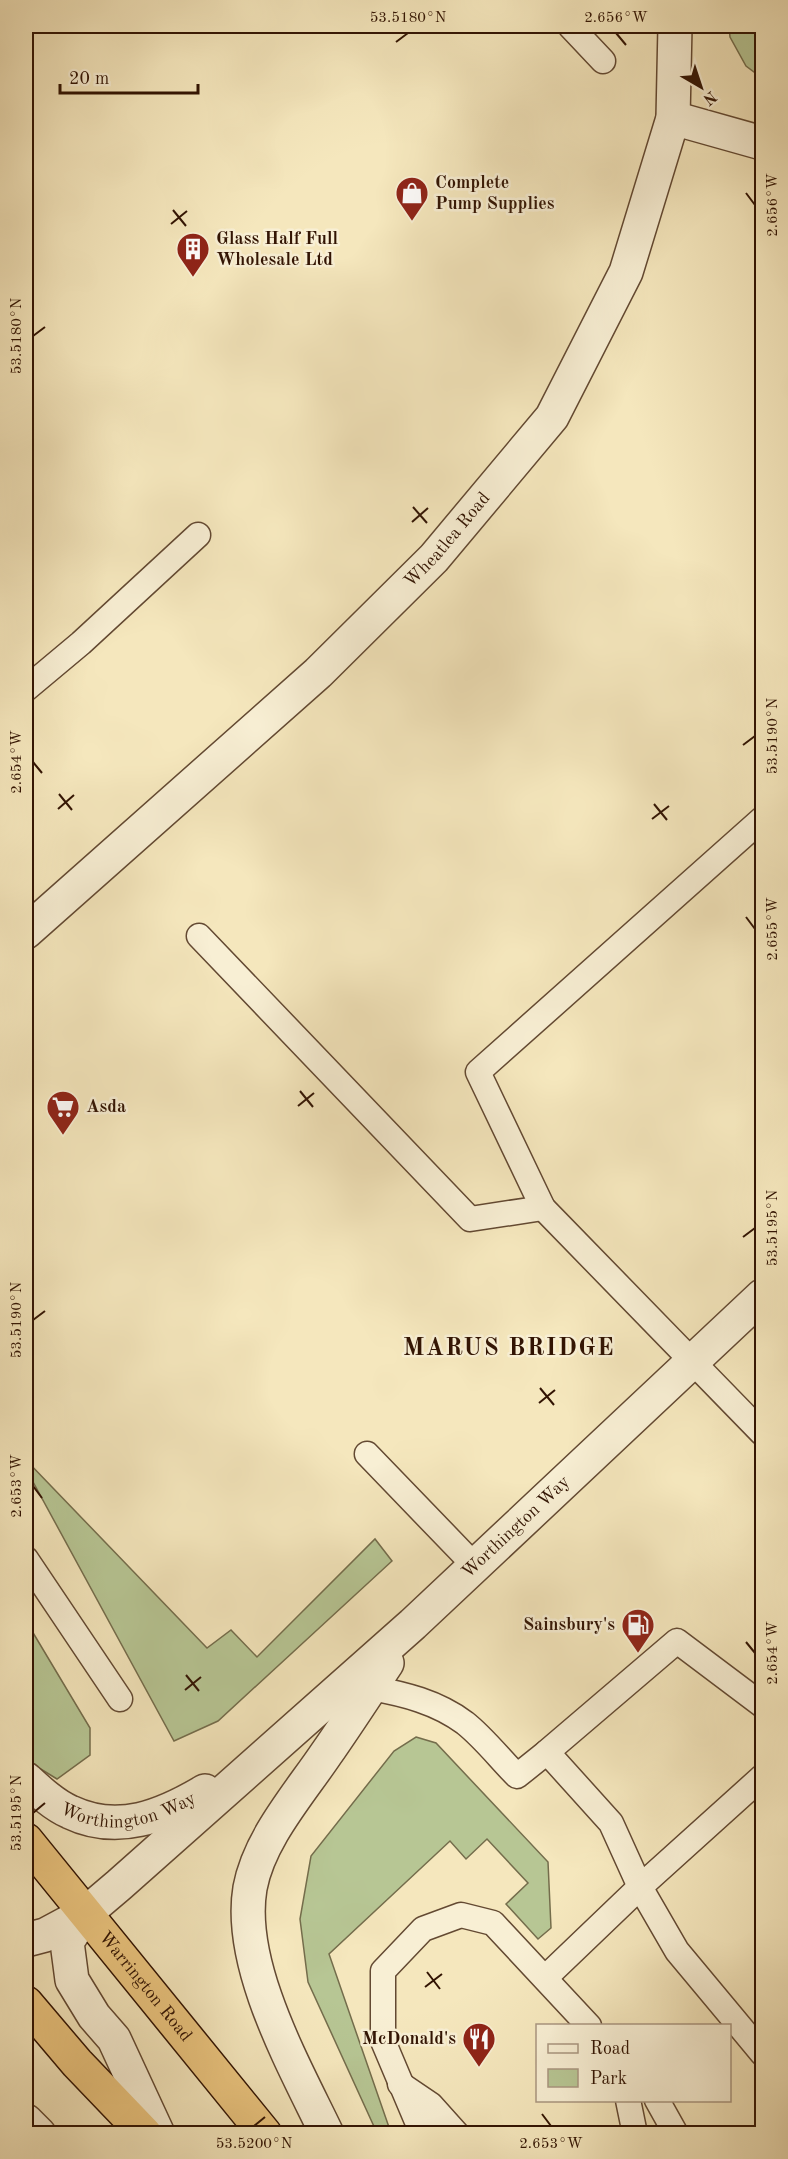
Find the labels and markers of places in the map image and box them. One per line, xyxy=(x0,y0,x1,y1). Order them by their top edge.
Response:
place label: Complete Pump Supplies xyxy=(435,174,555,213)
shop icon: Complete Pump Supplies xyxy=(394,175,430,222)
place label: Glass Half Full Wholesale Ltd xyxy=(216,230,339,269)
building icon: Glass Half Full Wholesale Ltd xyxy=(175,231,211,278)
supermarket icon: Asda xyxy=(45,1089,81,1136)
place label: Asda xyxy=(86,1098,126,1116)
fuel station icon: Sainsbury's xyxy=(620,1607,656,1654)
place label: Sainsbury's xyxy=(523,1616,615,1634)
restaurant icon: McDonald's xyxy=(461,2021,497,2068)
place label: McDonald's xyxy=(362,2030,456,2048)

